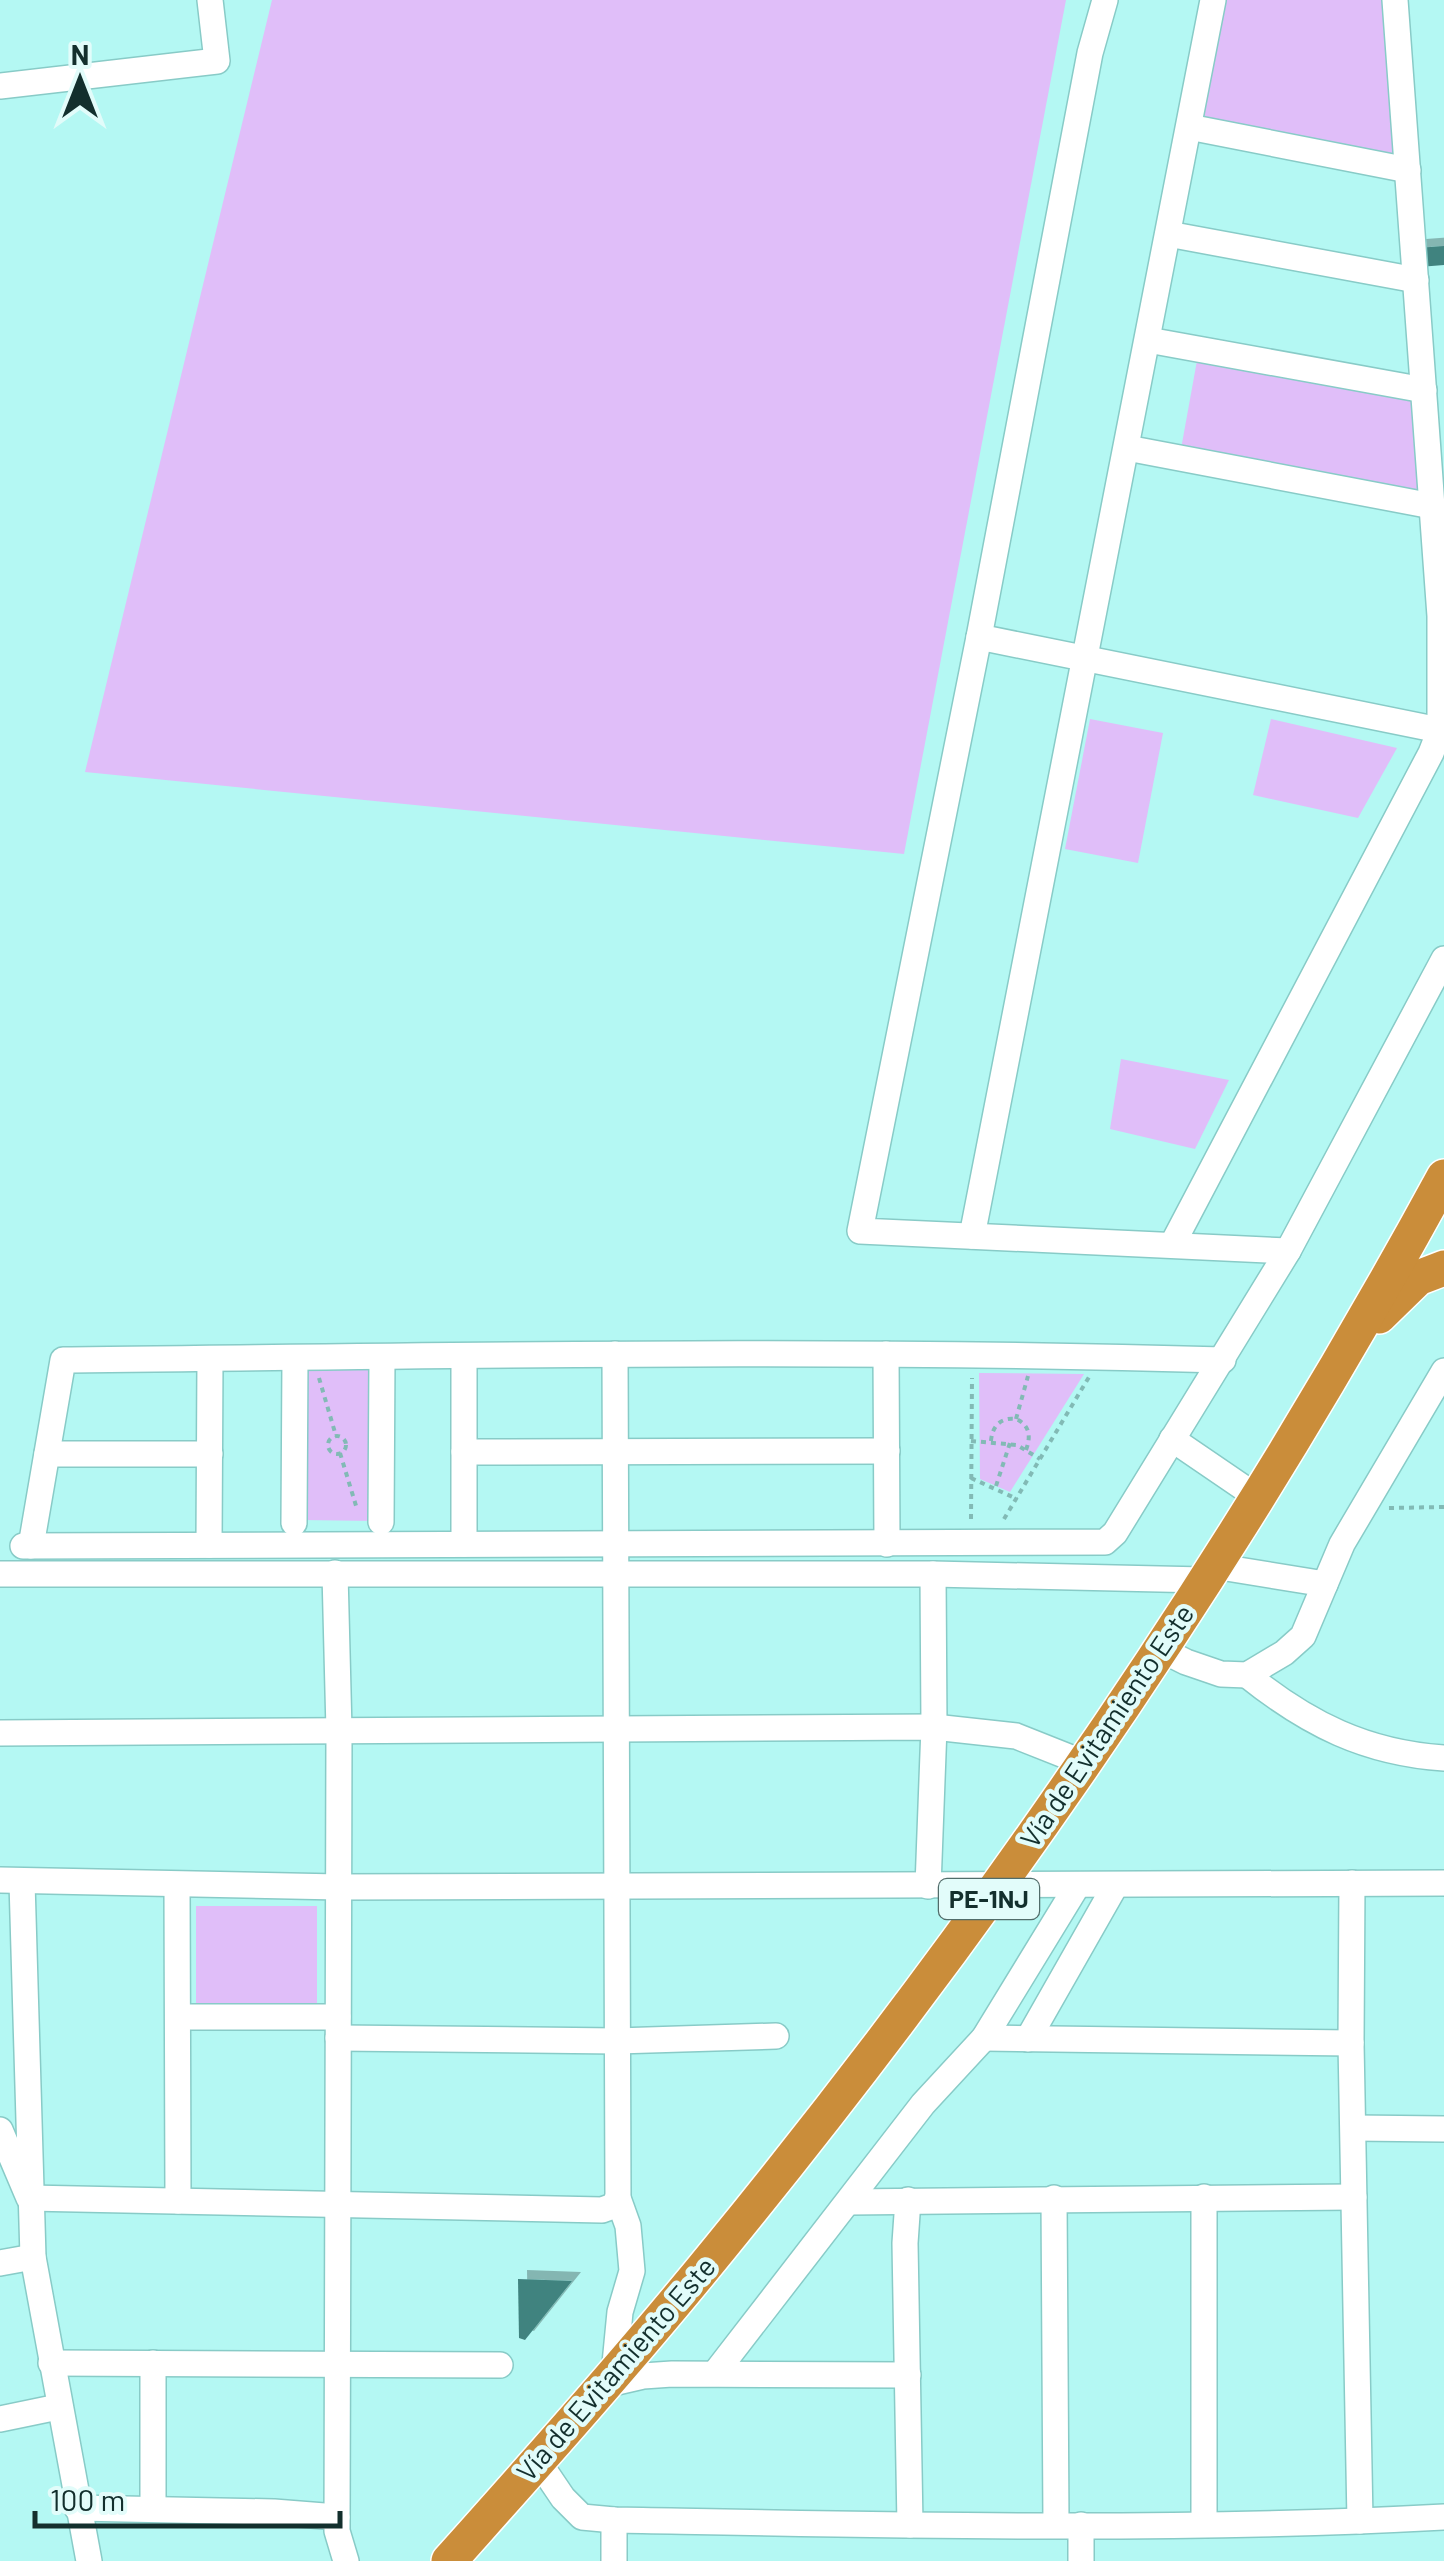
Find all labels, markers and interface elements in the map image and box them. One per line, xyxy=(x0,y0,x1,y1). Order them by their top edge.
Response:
north arrow xyxy=(30,30,130,130)
text: N xyxy=(71,37,89,71)
street label: Vía de Evitamiento Este xyxy=(1012,1597,1200,1854)
road number: PE-1NJ xyxy=(939,1879,1039,1919)
street label: Vía de Evitamiento Este xyxy=(509,2249,722,2487)
scale bar xyxy=(35,2466,340,2528)
text: 100 m xyxy=(50,2481,125,2517)

